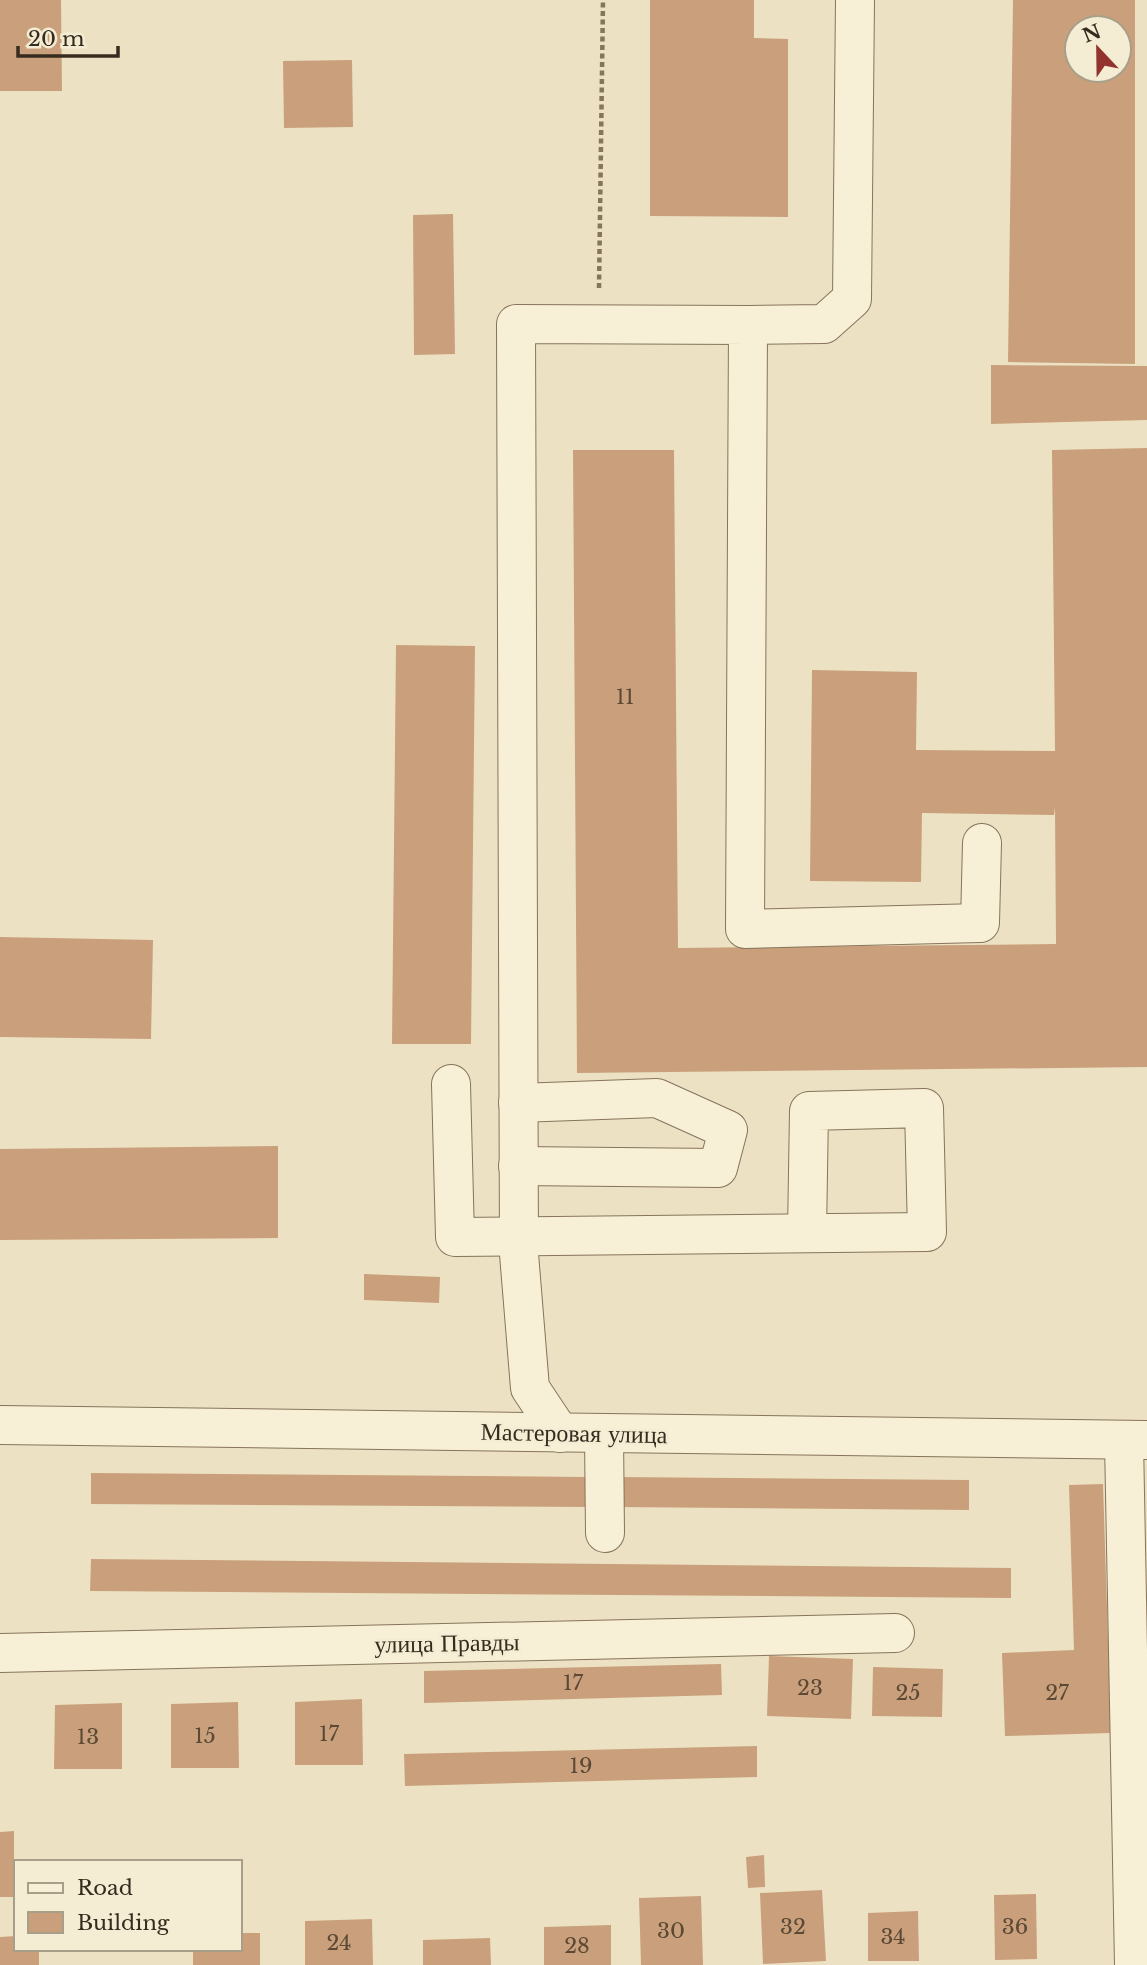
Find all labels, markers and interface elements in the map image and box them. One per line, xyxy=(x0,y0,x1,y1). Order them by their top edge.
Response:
scale bar xyxy=(18,14,117,58)
north arrow xyxy=(1063,14,1133,84)
text: N xyxy=(1079,20,1105,48)
text: 20 m xyxy=(28,26,85,52)
house number: 11 xyxy=(616,684,634,710)
street label: Мастеровая улица xyxy=(480,1417,668,1449)
street label: улица Правды xyxy=(374,1627,520,1659)
house number: 17 xyxy=(563,1670,583,1696)
house number: 23 xyxy=(797,1675,823,1701)
house number: 25 xyxy=(896,1680,920,1706)
house number: 27 xyxy=(1045,1680,1069,1706)
house number: 17 xyxy=(319,1721,339,1747)
house number: 15 xyxy=(194,1723,216,1749)
house number: 13 xyxy=(77,1724,99,1750)
house number: 19 xyxy=(570,1753,592,1779)
legend xyxy=(14,1860,242,1951)
text: Road xyxy=(77,1875,133,1901)
text: Building xyxy=(77,1910,170,1936)
house number: 32 xyxy=(780,1914,806,1940)
house number: 36 xyxy=(1002,1914,1028,1940)
house number: 30 xyxy=(657,1918,685,1944)
house number: 34 xyxy=(880,1924,906,1950)
house number: 24 xyxy=(326,1930,352,1956)
house number: 28 xyxy=(564,1933,590,1959)

